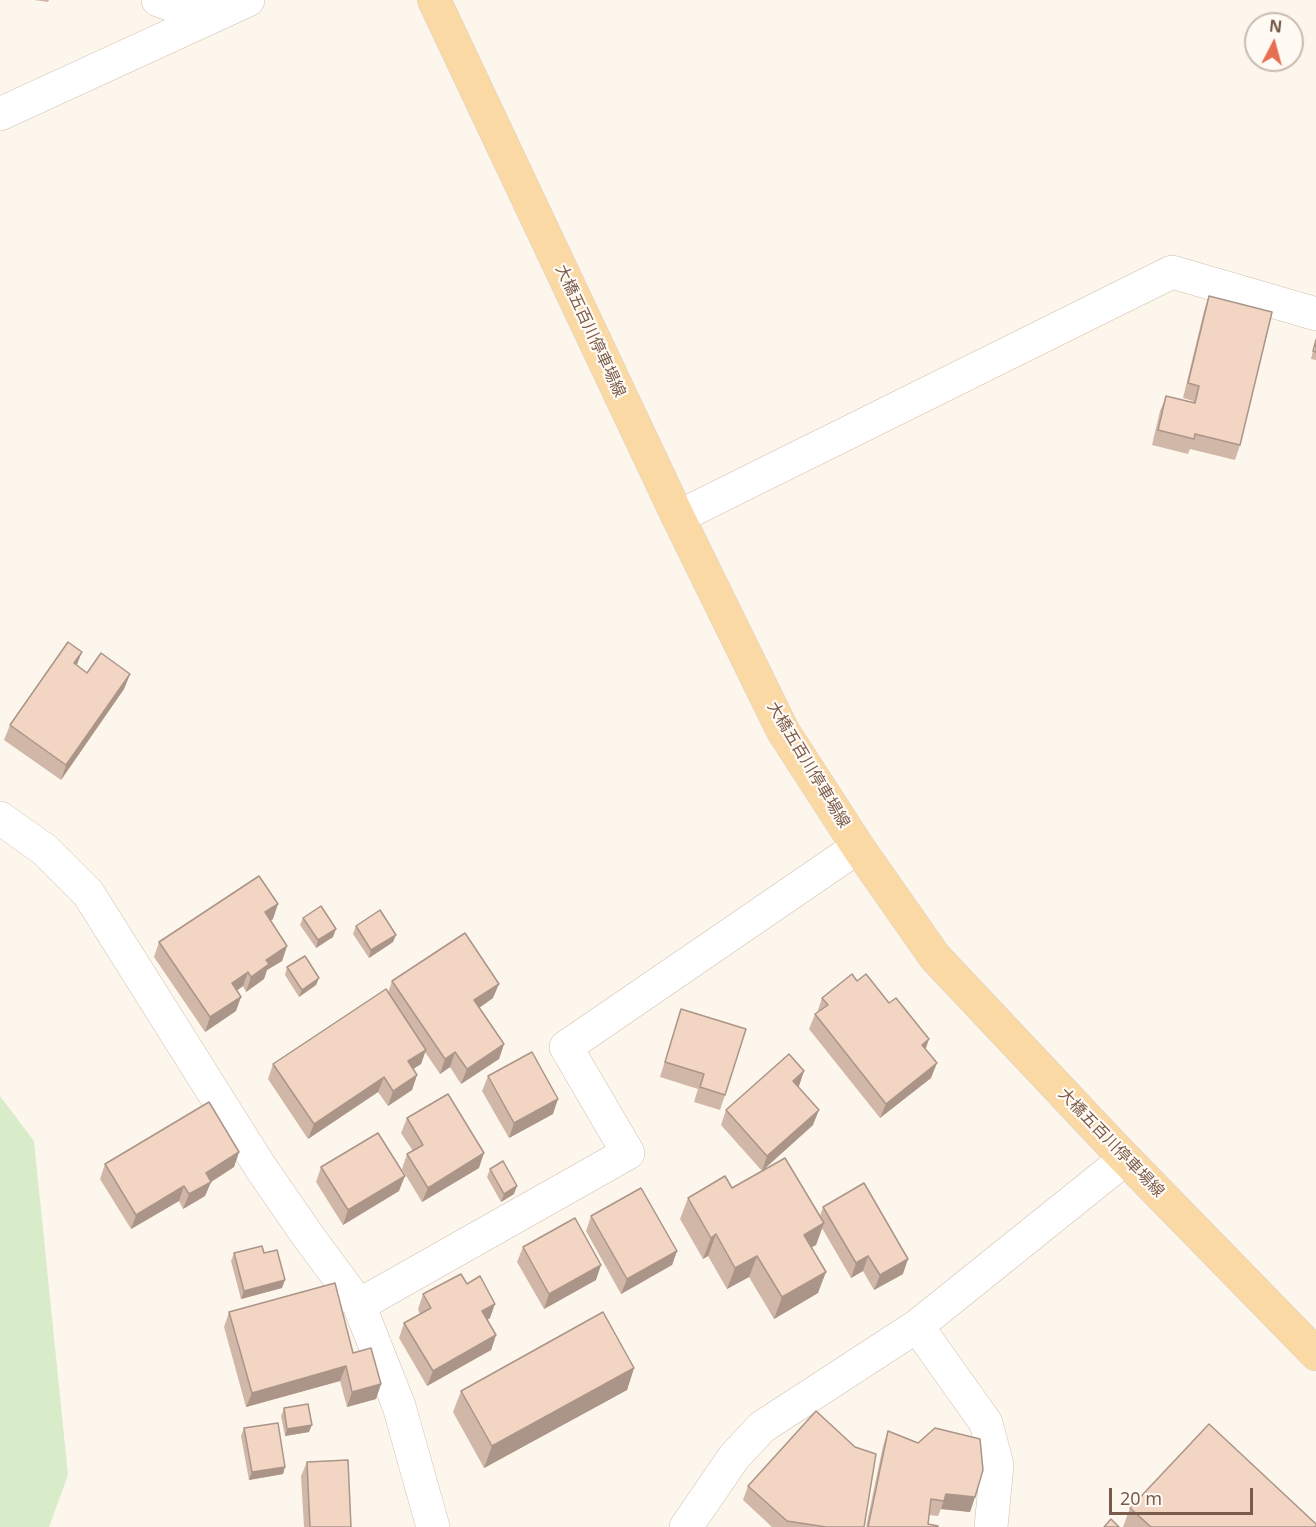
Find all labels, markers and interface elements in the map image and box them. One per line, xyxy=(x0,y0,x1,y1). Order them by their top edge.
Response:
north arrow xyxy=(1244,12,1304,72)
text: N xyxy=(1268,14,1283,38)
street label: 大橋五百川停車場線 xyxy=(551,262,629,400)
street label: 大橋五百川停車場線 xyxy=(763,698,853,832)
street label: 大橋五百川停車場線 xyxy=(1054,1085,1168,1201)
scale bar xyxy=(1112,1476,1256,1514)
text: 20 m xyxy=(1120,1486,1162,1510)

